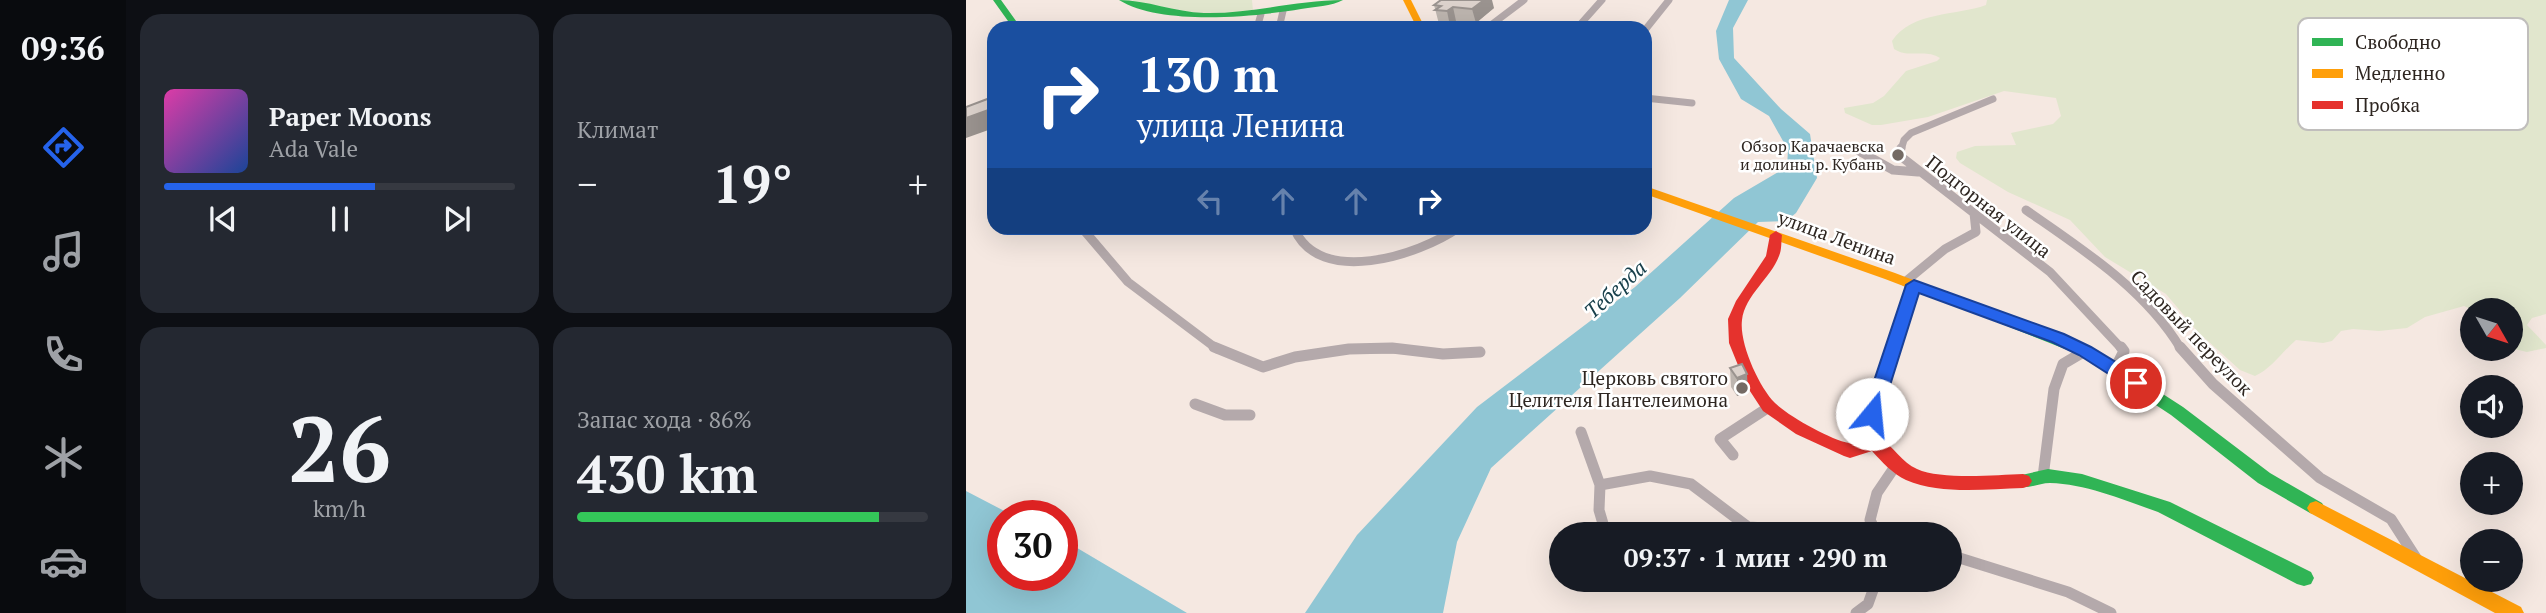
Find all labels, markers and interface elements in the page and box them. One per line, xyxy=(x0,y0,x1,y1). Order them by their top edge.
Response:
legend xyxy=(2298,18,2528,130)
text: 09:36 xyxy=(21,27,105,69)
text: Свободно xyxy=(2355,29,2441,54)
text: 130 m xyxy=(1137,41,1279,106)
icon: right xyxy=(1022,49,1113,140)
text: Медленно xyxy=(2355,60,2445,85)
text: Пробка xyxy=(2355,92,2420,117)
text: Paper Moons xyxy=(269,99,432,133)
text: улица Ленина xyxy=(1137,104,1345,146)
text: Климат xyxy=(577,114,658,145)
icon: directions xyxy=(39,123,88,172)
text: Ada Vale xyxy=(269,133,358,164)
place label: Обзор Карачаевска и долины р. Кубань xyxy=(1740,135,1884,175)
marker: Обзор Карачаевска и долины р. Кубань xyxy=(1890,147,1906,163)
text: 19° xyxy=(712,149,793,218)
street label: Подгорная улица xyxy=(1921,149,2057,263)
text: − xyxy=(577,159,597,209)
text: + xyxy=(908,159,928,209)
icon: left xyxy=(1191,182,1229,220)
icon: ahead xyxy=(1264,182,1302,220)
icon: ahead xyxy=(1337,182,1375,220)
icon: right xyxy=(1410,182,1448,220)
icon: previous xyxy=(204,200,242,238)
icon: pause xyxy=(321,200,359,238)
icon: next xyxy=(438,200,476,238)
street label: улица Ленина xyxy=(1774,204,1900,270)
icon: music xyxy=(39,227,88,276)
water label: Теберда xyxy=(1578,254,1652,324)
street label: Садовый переулок xyxy=(2126,264,2259,401)
north arrow xyxy=(2460,298,2524,360)
map controls xyxy=(2460,298,2523,592)
icon: phone xyxy=(39,330,88,379)
pin xyxy=(2106,353,2166,413)
icon: arrive xyxy=(2117,364,2155,402)
place label: Церковь святого Целителя Пантелеимона xyxy=(1509,365,1728,412)
button: sound xyxy=(2460,375,2523,438)
position arrow xyxy=(1835,377,1909,451)
marker: Церковь святого Целителя Пантелеимона xyxy=(1734,380,1750,396)
text: 26 xyxy=(288,387,391,508)
text: Запас хода · 86% xyxy=(577,404,752,435)
icon: climate xyxy=(39,433,88,482)
text: 430 km xyxy=(577,439,758,508)
button: + xyxy=(2460,452,2523,515)
text: km/h xyxy=(313,493,366,524)
speed limit sign: 30 xyxy=(987,500,1078,591)
button: − xyxy=(2460,529,2523,592)
icon: car xyxy=(39,537,88,586)
text: 09:37 · 1 мин · 290 m xyxy=(1624,540,1887,574)

